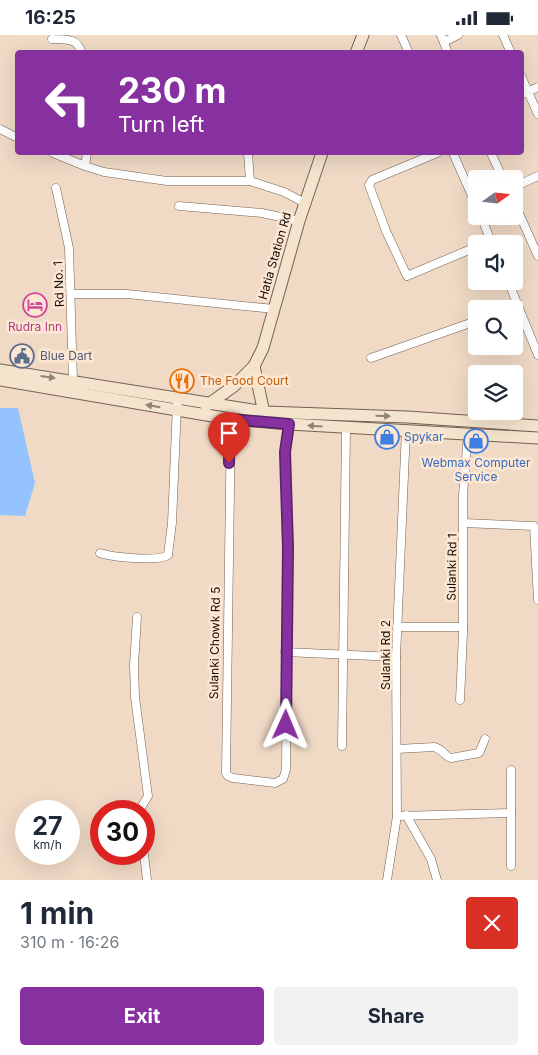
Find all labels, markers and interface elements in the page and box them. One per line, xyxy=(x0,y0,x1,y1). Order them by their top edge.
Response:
text: 16:25 xyxy=(25,6,76,29)
text: 230 m xyxy=(118,69,226,111)
icon: left xyxy=(35,70,100,135)
text: Turn left xyxy=(118,111,204,137)
north arrow xyxy=(468,170,522,225)
map controls xyxy=(468,170,523,420)
street label: Hatia Station Rd xyxy=(255,210,294,301)
button: sound xyxy=(468,235,523,290)
street label: Rd No. 1 xyxy=(50,261,67,307)
hotel icon: Rudra Inn xyxy=(22,292,48,318)
button: search xyxy=(468,300,523,355)
place label: Rudra Inn xyxy=(8,319,62,334)
public building icon: Blue Dart xyxy=(9,343,35,369)
place label: Blue Dart xyxy=(40,348,92,363)
button: layers xyxy=(468,365,523,420)
restaurant icon: The Food Court xyxy=(169,368,195,394)
one-way arrow xyxy=(41,373,57,381)
place label: The Food Court xyxy=(200,373,289,388)
one-way arrow xyxy=(145,402,161,410)
pin xyxy=(208,412,250,463)
one-way arrow xyxy=(375,413,391,421)
icon: arrive xyxy=(215,419,243,447)
one-way arrow xyxy=(306,421,322,429)
shop icon: Spykar xyxy=(374,424,400,450)
shop icon: Webmax Computer Service xyxy=(463,428,489,454)
place label: Spykar xyxy=(404,429,444,444)
place label: Webmax Computer Service xyxy=(422,455,531,484)
street label: Sulanki Rd 1 xyxy=(443,533,460,601)
street label: Sulanki Chowk Rd 5 xyxy=(206,587,223,699)
street label: Sulanki Rd 2 xyxy=(378,620,393,690)
position arrow xyxy=(259,698,311,750)
speed limit sign: 30 xyxy=(90,800,155,865)
text: 27 xyxy=(32,811,63,841)
text: km/h xyxy=(33,837,62,852)
text: 1 min xyxy=(20,895,94,931)
button: close xyxy=(466,897,518,949)
text: 310 m · 16:26 xyxy=(20,932,119,952)
button: Exit xyxy=(20,987,264,1045)
button: Share xyxy=(274,987,518,1045)

